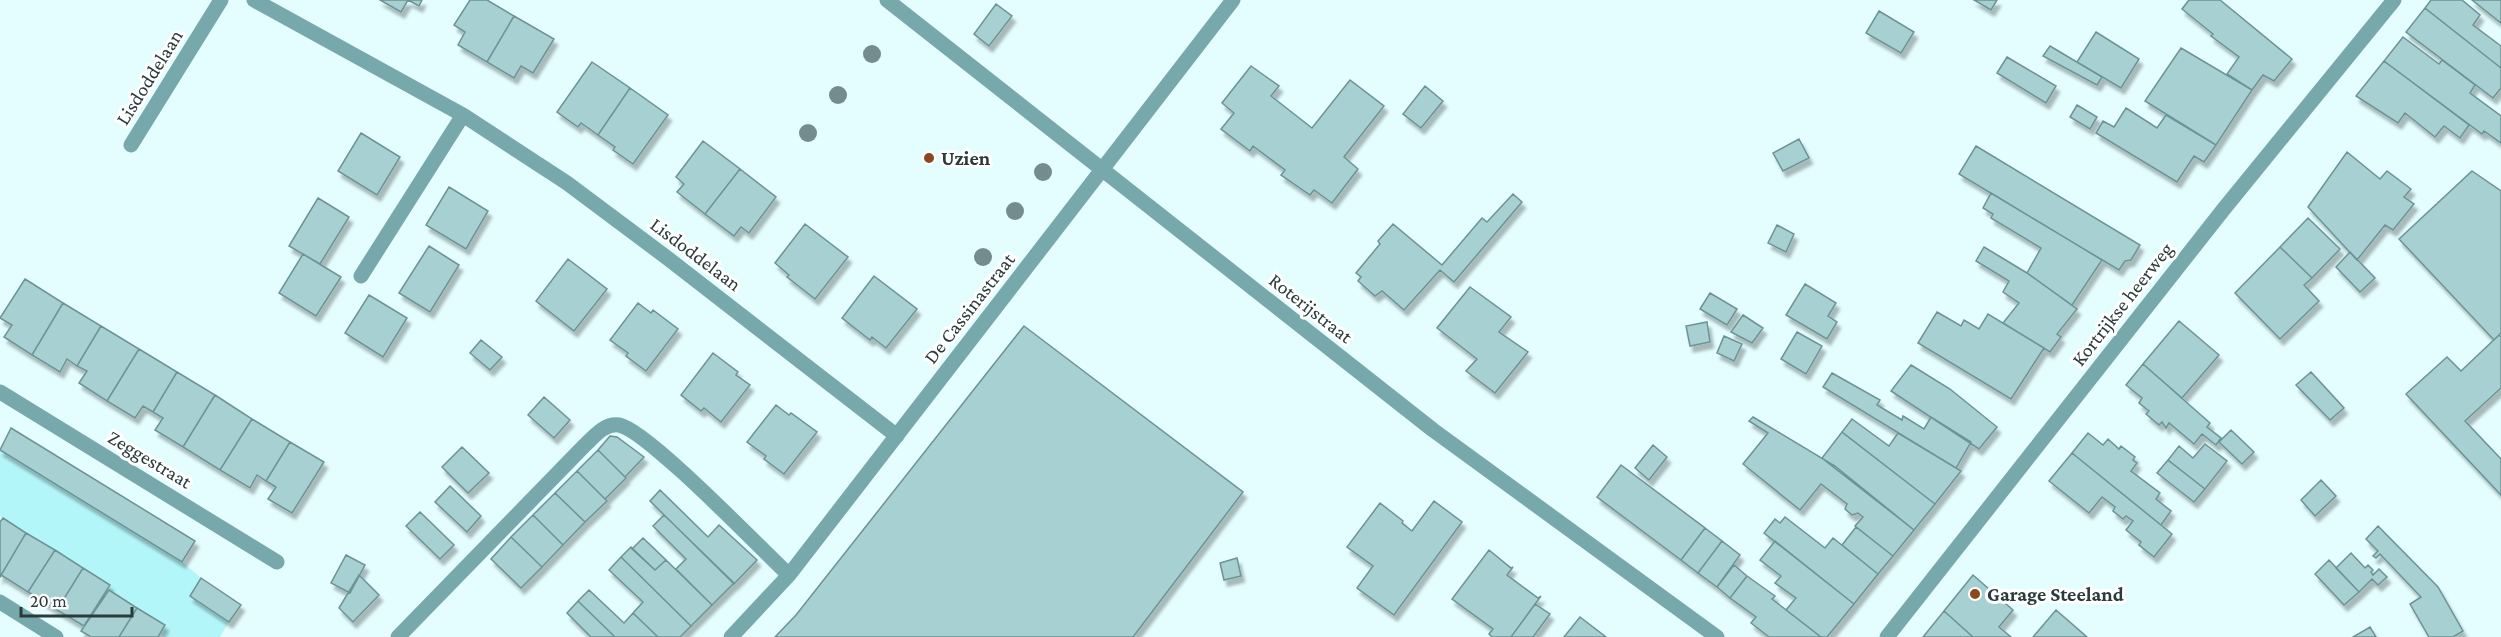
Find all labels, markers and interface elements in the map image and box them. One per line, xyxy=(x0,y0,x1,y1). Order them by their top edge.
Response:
street label: Lisdoddelaan xyxy=(111,25,187,129)
place label: Uzien xyxy=(941,147,991,169)
marker: Uzien xyxy=(922,151,936,165)
street label: Lisdoddelaan xyxy=(646,213,746,295)
street label: Kortrijkse heerweg xyxy=(2067,238,2178,371)
street label: De Cassinastraat xyxy=(919,248,1019,368)
street label: Roterijstraat xyxy=(1264,269,1357,348)
street label: Zeggestraat xyxy=(104,425,196,494)
scale bar xyxy=(21,580,132,618)
place label: Garage Steeland xyxy=(1987,583,2124,605)
marker: Garage Steeland xyxy=(1968,587,1982,601)
text: 20 m xyxy=(30,591,67,611)

